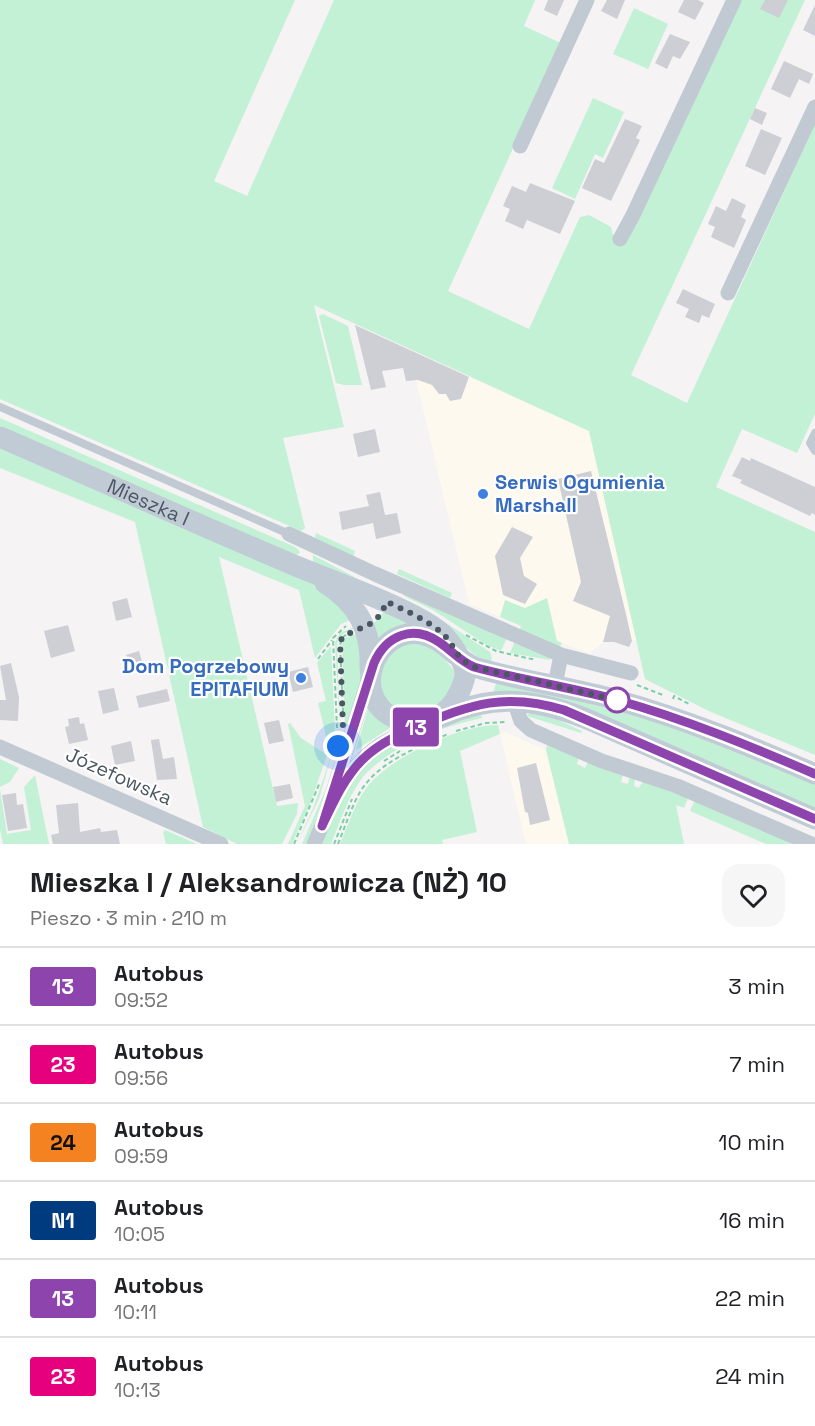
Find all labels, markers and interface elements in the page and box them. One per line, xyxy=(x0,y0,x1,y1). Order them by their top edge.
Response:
place label: Serwis Ogumienia Marshall xyxy=(495,469,665,518)
street label: Mieszka I xyxy=(103,473,193,531)
marker: Serwis Ogumienia Marshall xyxy=(476,487,490,501)
place label: Dom Pogrzebowy EPITAFIUM xyxy=(122,653,289,702)
marker: Dom Pogrzebowy EPITAFIUM xyxy=(294,671,308,685)
unlabelled marker xyxy=(604,687,630,713)
line badge: 13 xyxy=(389,708,443,746)
text: 13 xyxy=(405,714,427,741)
your location xyxy=(323,731,353,761)
street label: Józefowska xyxy=(62,741,176,811)
text: Mieszka I / Aleksandrowicza (NŻ) 10 xyxy=(30,864,507,900)
button: heart xyxy=(722,864,785,927)
text: Pieszo · 3 min · 210 m xyxy=(30,905,227,931)
text: Autobus xyxy=(114,959,204,987)
text: 3 min xyxy=(728,972,785,1000)
text: 13 xyxy=(52,973,74,1000)
text: 09:52 xyxy=(114,987,168,1013)
text: Autobus xyxy=(114,1037,204,1065)
text: 7 min xyxy=(729,1050,785,1078)
text: 23 xyxy=(50,1051,76,1078)
text: 09:56 xyxy=(114,1065,168,1091)
text: Autobus xyxy=(114,1115,204,1143)
text: 10 min xyxy=(718,1128,785,1156)
text: 24 xyxy=(50,1129,76,1156)
text: 09:59 xyxy=(114,1143,168,1169)
text: Autobus xyxy=(114,1193,204,1221)
text: 16 min xyxy=(719,1206,785,1234)
text: N1 xyxy=(51,1207,75,1234)
text: 10:05 xyxy=(114,1221,165,1247)
text: Autobus xyxy=(114,1271,204,1299)
text: 22 min xyxy=(715,1284,785,1312)
text: 13 xyxy=(52,1285,74,1312)
text: 10:11 xyxy=(114,1299,157,1325)
text: Autobus xyxy=(114,1349,204,1377)
text: 24 min xyxy=(715,1362,785,1390)
text: 23 xyxy=(50,1363,76,1390)
text: 10:13 xyxy=(114,1377,161,1403)

